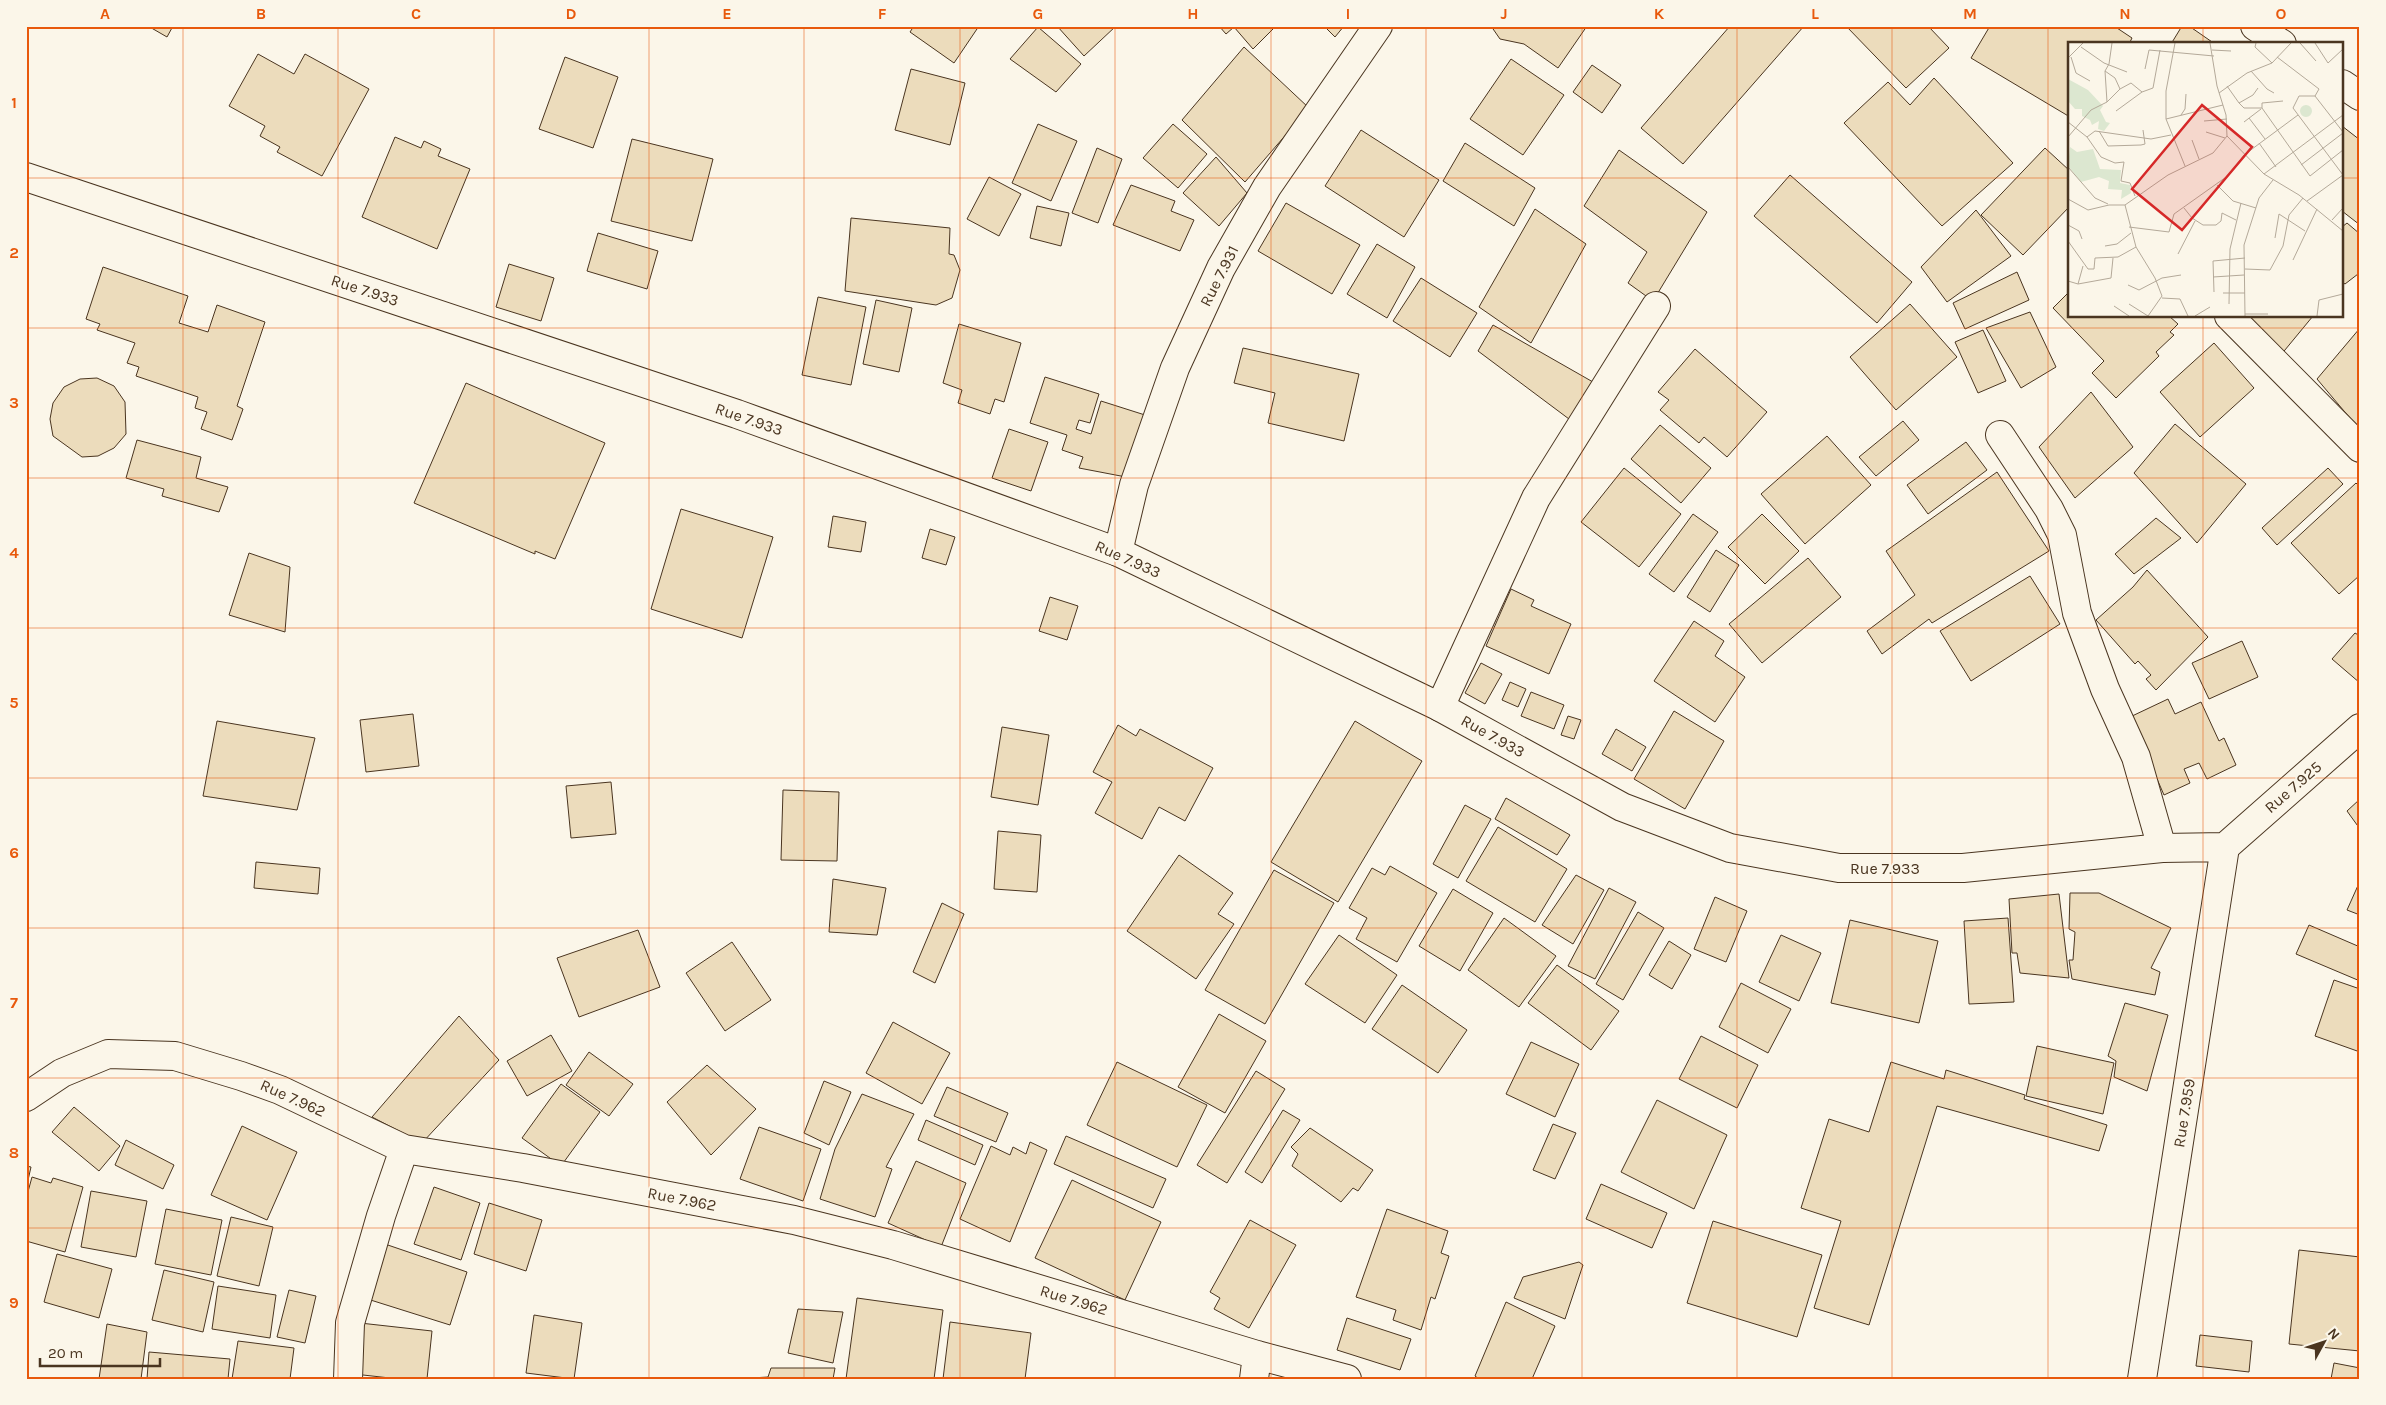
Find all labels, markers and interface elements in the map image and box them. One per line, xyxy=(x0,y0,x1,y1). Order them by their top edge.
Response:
text: A xyxy=(100,4,110,23)
text: B xyxy=(256,4,266,23)
text: C xyxy=(411,4,421,23)
text: D xyxy=(566,4,577,23)
text: E xyxy=(722,4,732,23)
text: F xyxy=(878,4,887,23)
text: G xyxy=(1033,4,1043,23)
text: H xyxy=(1187,4,1199,23)
text: I xyxy=(1346,4,1350,23)
text: J xyxy=(1500,4,1508,23)
text: K xyxy=(1654,4,1665,23)
text: L xyxy=(1811,4,1819,23)
text: M xyxy=(1963,4,1977,23)
text: N xyxy=(2119,4,2131,23)
text: O xyxy=(2276,4,2287,23)
inset map xyxy=(2068,42,2344,318)
text: 1 xyxy=(11,93,17,112)
street label: Rue 7.931 xyxy=(1196,242,1242,310)
text: 2 xyxy=(9,243,19,262)
street label: Rue 7.933 xyxy=(329,270,401,310)
text: 3 xyxy=(9,393,19,412)
street label: Rue 7.933 xyxy=(713,399,785,439)
street label: Rue 7.933 xyxy=(1092,536,1164,582)
text: 4 xyxy=(9,543,19,562)
text: 5 xyxy=(9,693,19,712)
street label: Rue 7.933 xyxy=(1458,711,1528,761)
street label: Rue 7.925 xyxy=(2261,757,2325,817)
text: 6 xyxy=(9,843,19,862)
street label: Rue 7.933 xyxy=(1850,859,1920,878)
text: 7 xyxy=(10,993,18,1012)
street label: Rue 7.962 xyxy=(257,1075,329,1121)
street label: Rue 7.959 xyxy=(2169,1077,2199,1149)
text: 8 xyxy=(9,1143,19,1162)
street label: Rue 7.962 xyxy=(646,1183,718,1215)
street label: Rue 7.962 xyxy=(1038,1281,1110,1319)
text: 9 xyxy=(9,1293,19,1312)
north arrow xyxy=(2298,1318,2348,1368)
text: N xyxy=(2324,1325,2343,1343)
scale bar xyxy=(40,1335,160,1367)
text: 20 m xyxy=(48,1344,83,1362)

